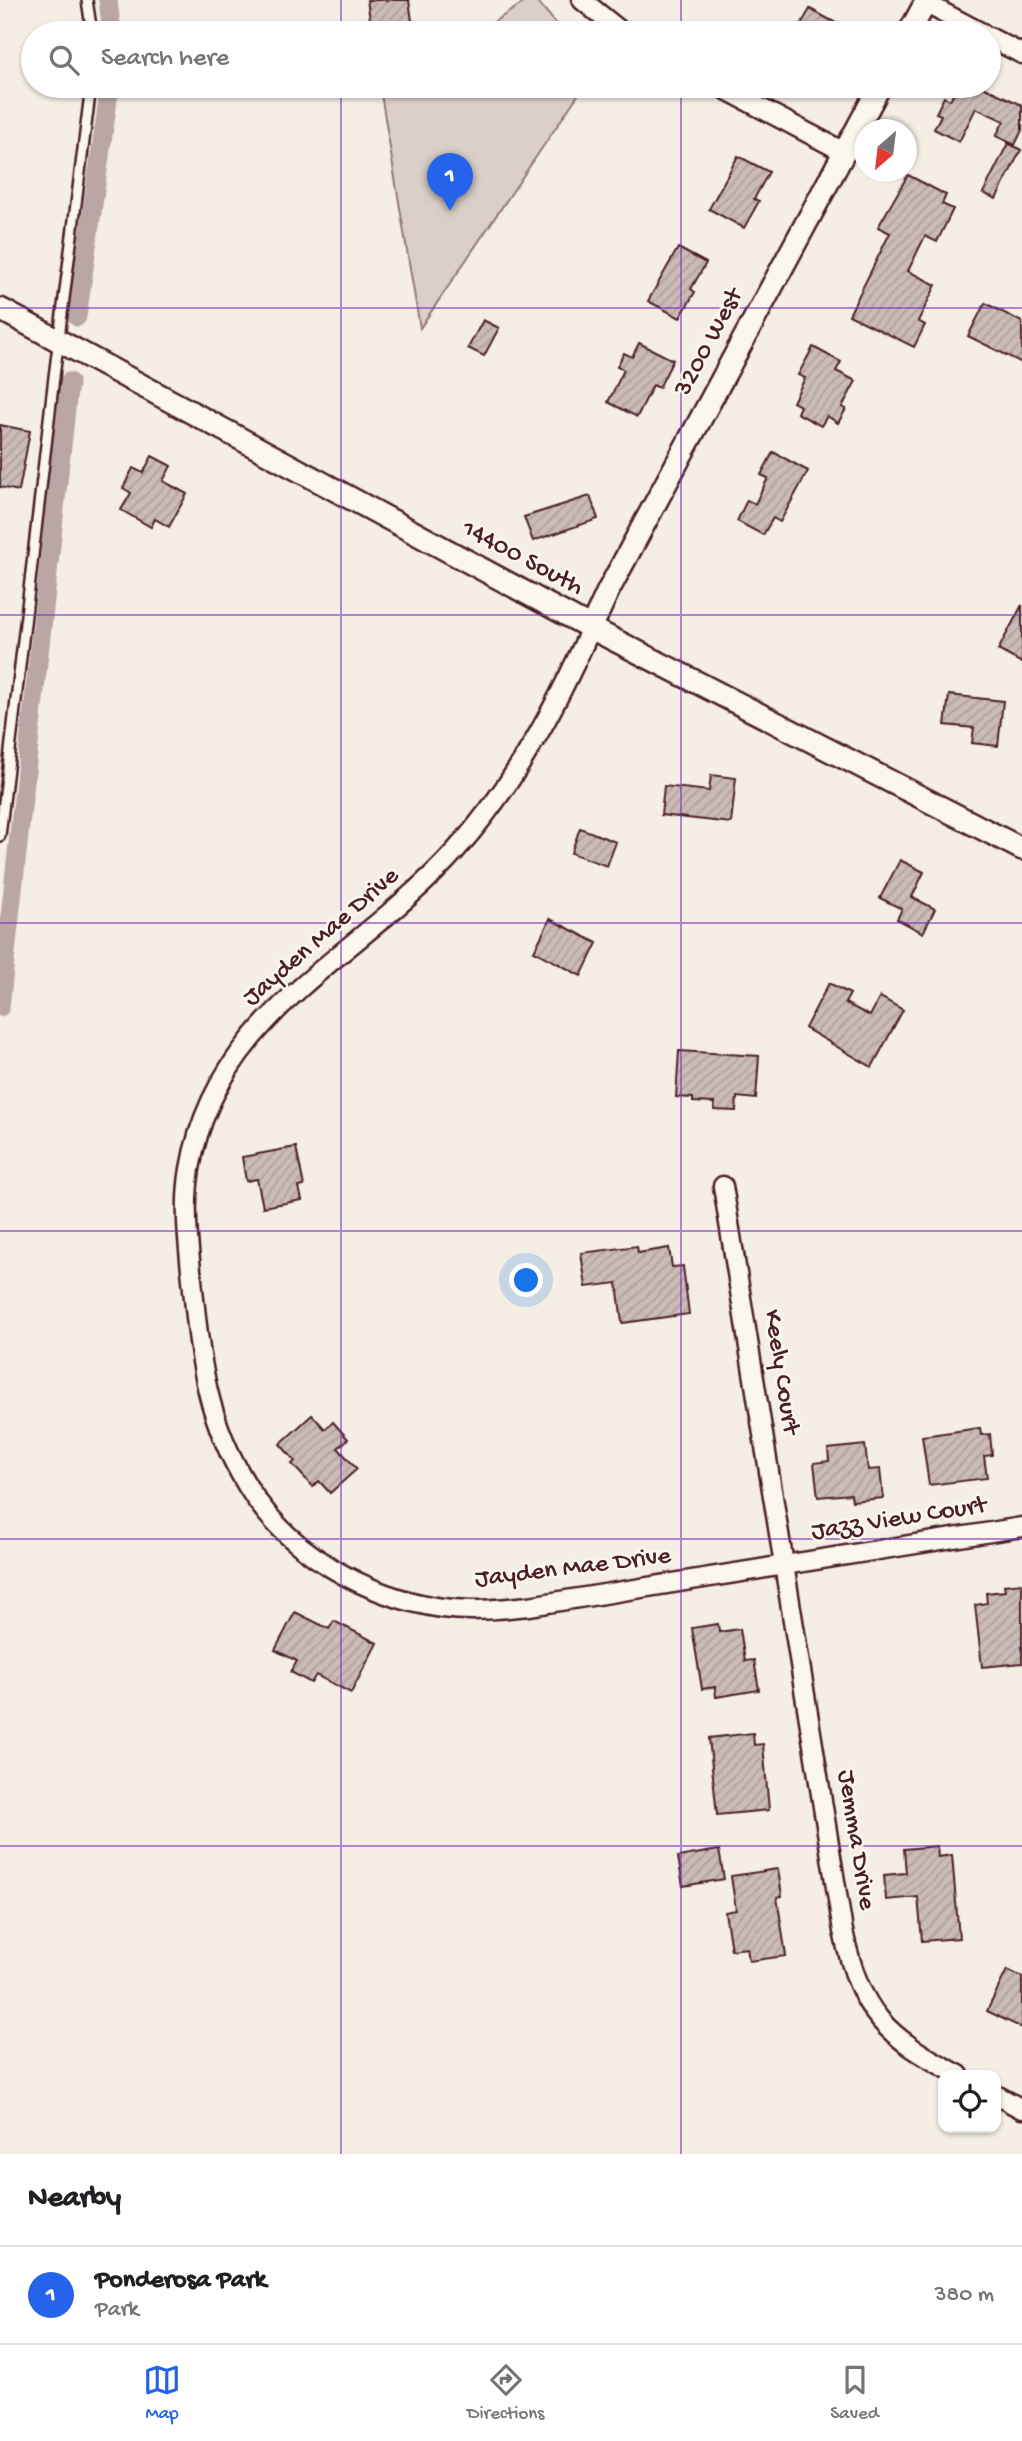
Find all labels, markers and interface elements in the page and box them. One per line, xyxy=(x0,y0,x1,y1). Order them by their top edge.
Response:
search box xyxy=(21,21,1001,98)
icon: search xyxy=(45,41,83,79)
text: Search here xyxy=(101,44,229,75)
north arrow xyxy=(854,119,917,182)
pin: 1 xyxy=(427,153,473,211)
street label: 3200 West xyxy=(668,282,752,403)
street label: 14400 South xyxy=(455,514,588,604)
street label: Jayden Mae Drive xyxy=(238,861,407,1014)
your location xyxy=(509,1263,543,1297)
street label: Keely Court xyxy=(755,1308,805,1439)
street label: Jazz View Court xyxy=(809,1490,991,1549)
street label: Jayden Mae Drive xyxy=(473,1542,673,1596)
street label: Jemma Drive xyxy=(829,1768,881,1913)
map controls xyxy=(938,2070,1001,2133)
button: locate xyxy=(938,2070,1001,2133)
text: Nearby xyxy=(28,2182,121,2217)
text: Ponderosa Park xyxy=(95,2266,266,2297)
text: 1 xyxy=(46,2282,56,2309)
text: 380 m xyxy=(935,2282,994,2309)
text: Park xyxy=(95,2297,139,2324)
tab: Map xyxy=(143,2361,181,2426)
tab: Directions xyxy=(467,2361,544,2426)
tab: Saved xyxy=(830,2361,879,2426)

